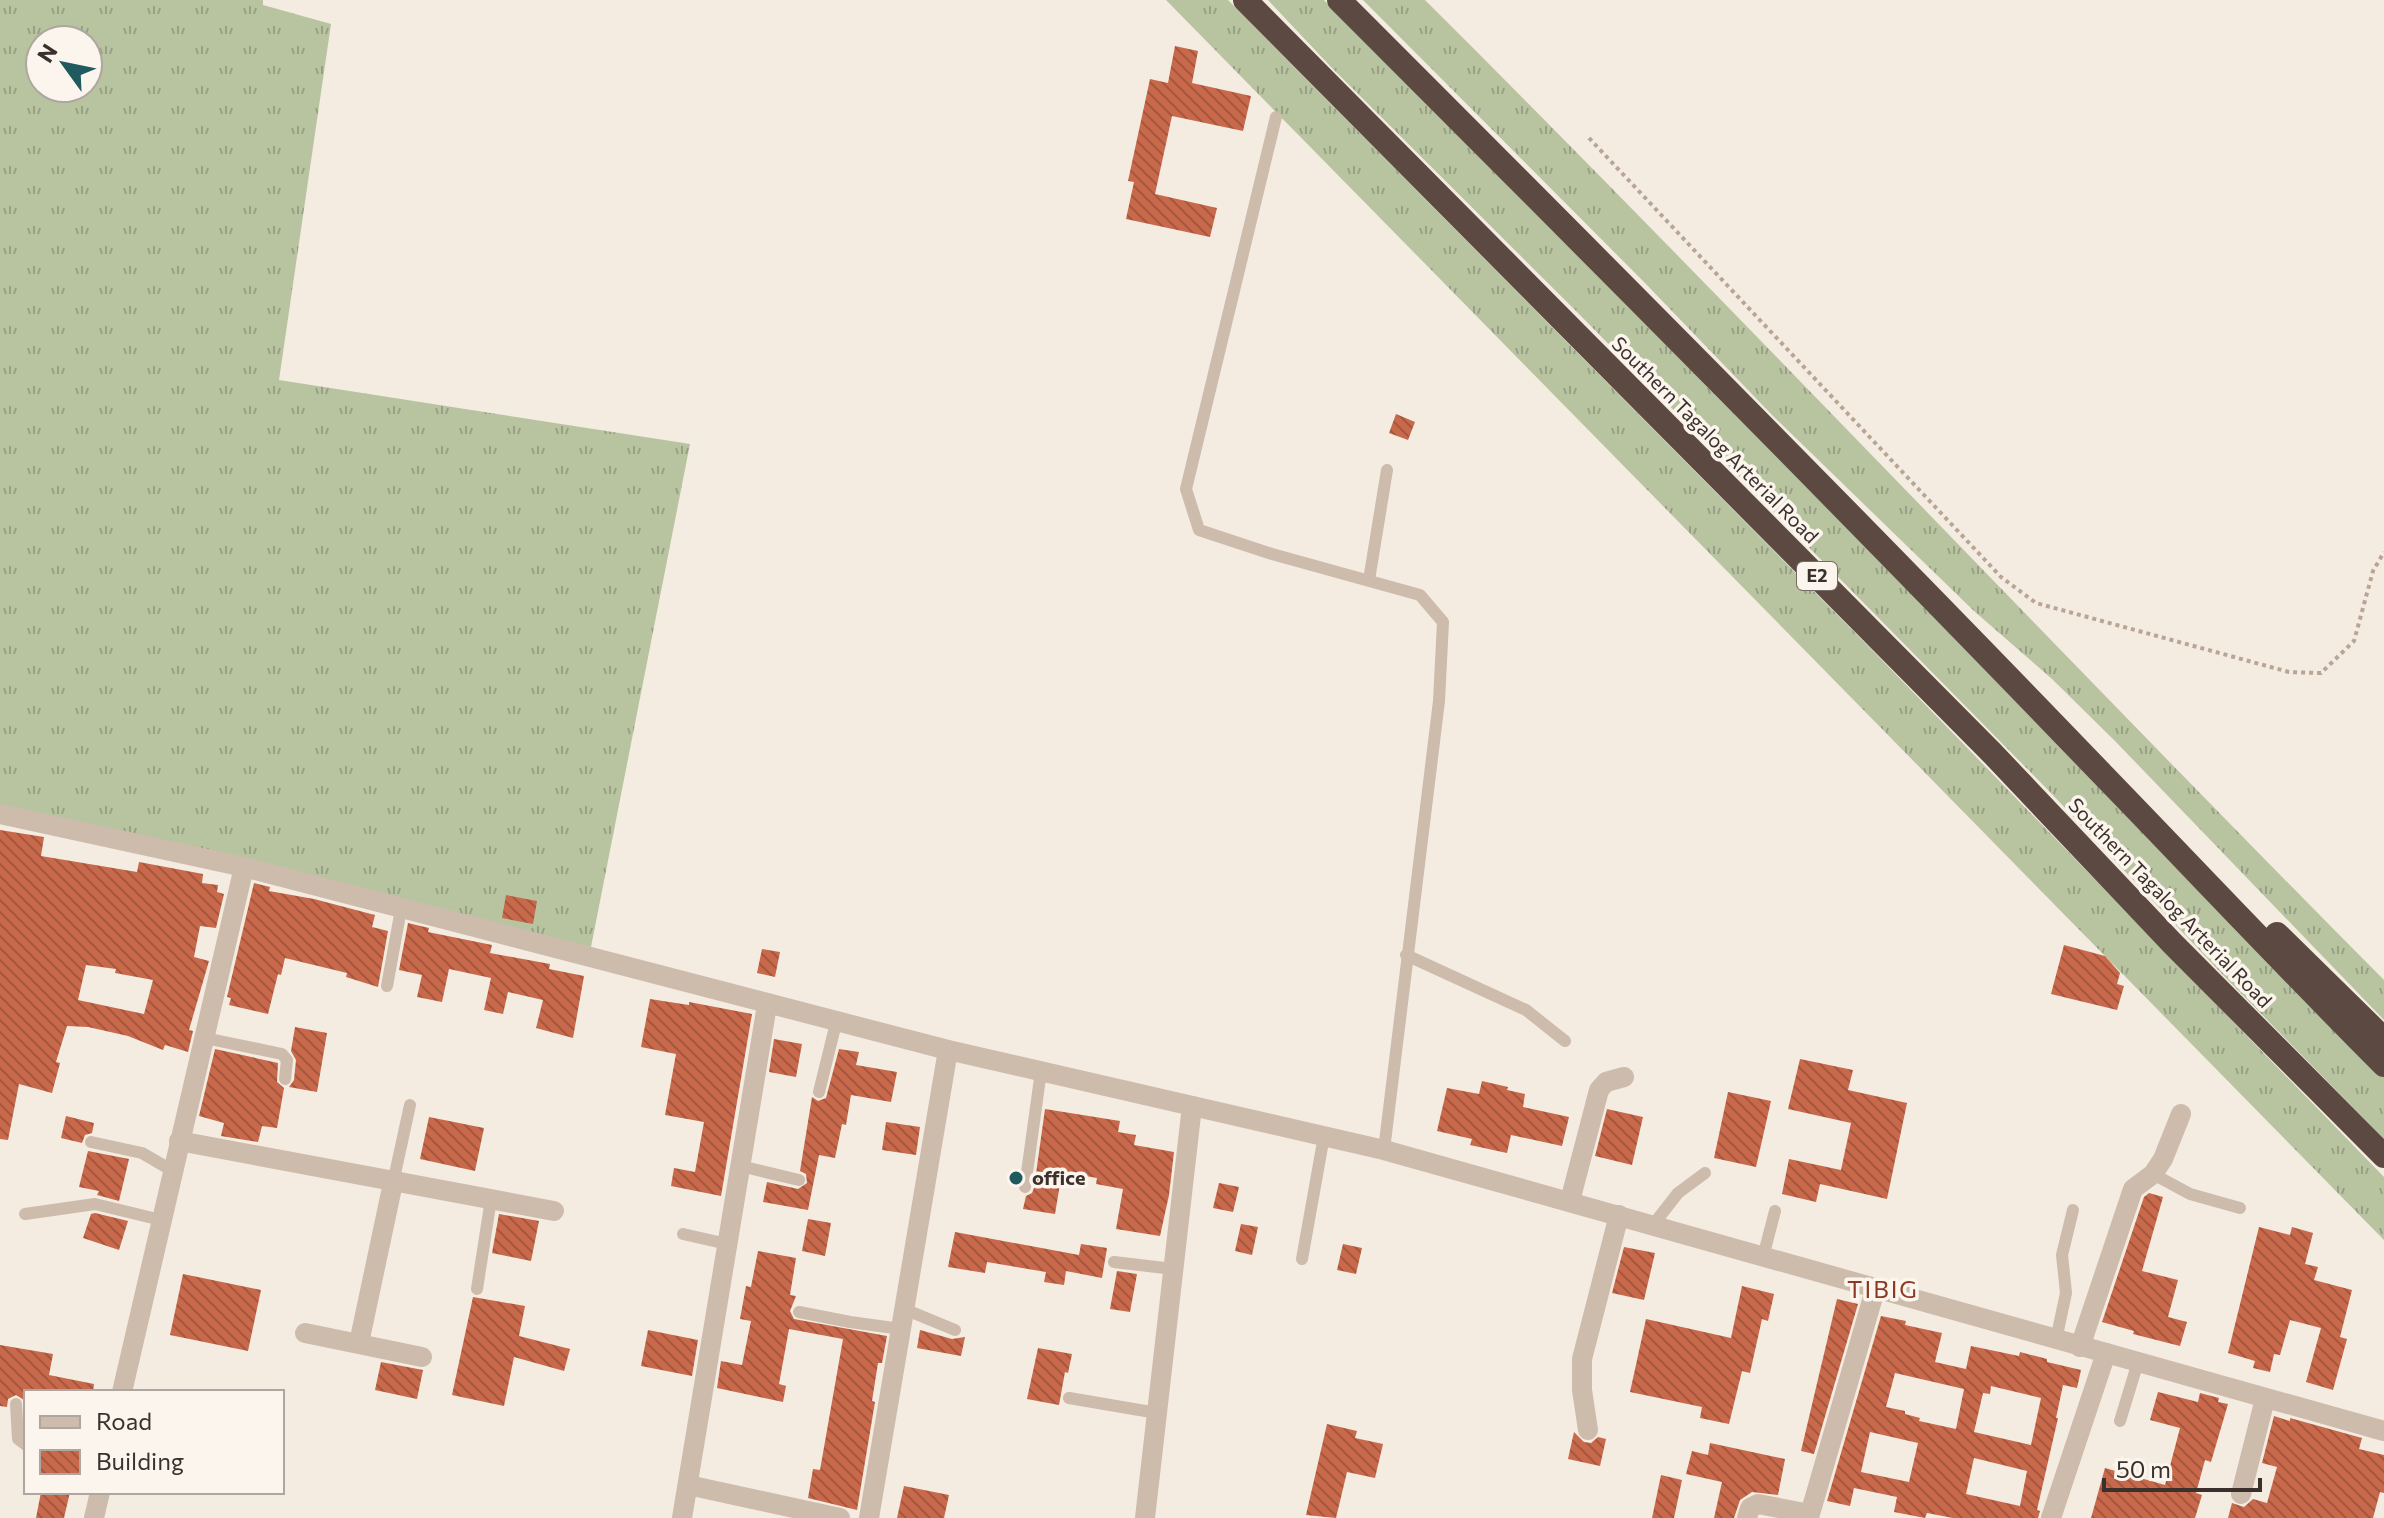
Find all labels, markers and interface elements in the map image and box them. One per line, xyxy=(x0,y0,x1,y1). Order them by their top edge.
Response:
north arrow xyxy=(24,24,104,104)
text: N xyxy=(31,39,63,67)
street label: Southern Tagalog Arterial Road xyxy=(1607,331,1824,548)
road number: E2 xyxy=(1797,562,1837,590)
street label: Southern Tagalog Arterial Road xyxy=(2064,792,2277,1012)
place label: office xyxy=(1032,1165,1086,1189)
marker: office xyxy=(1007,1169,1025,1187)
district label: TIBIG xyxy=(1847,1274,1919,1303)
legend xyxy=(24,1390,284,1494)
text: Road xyxy=(96,1406,152,1435)
scale bar xyxy=(2104,1442,2260,1492)
text: Building xyxy=(96,1446,184,1475)
text: 50 m xyxy=(2116,1454,2171,1483)

